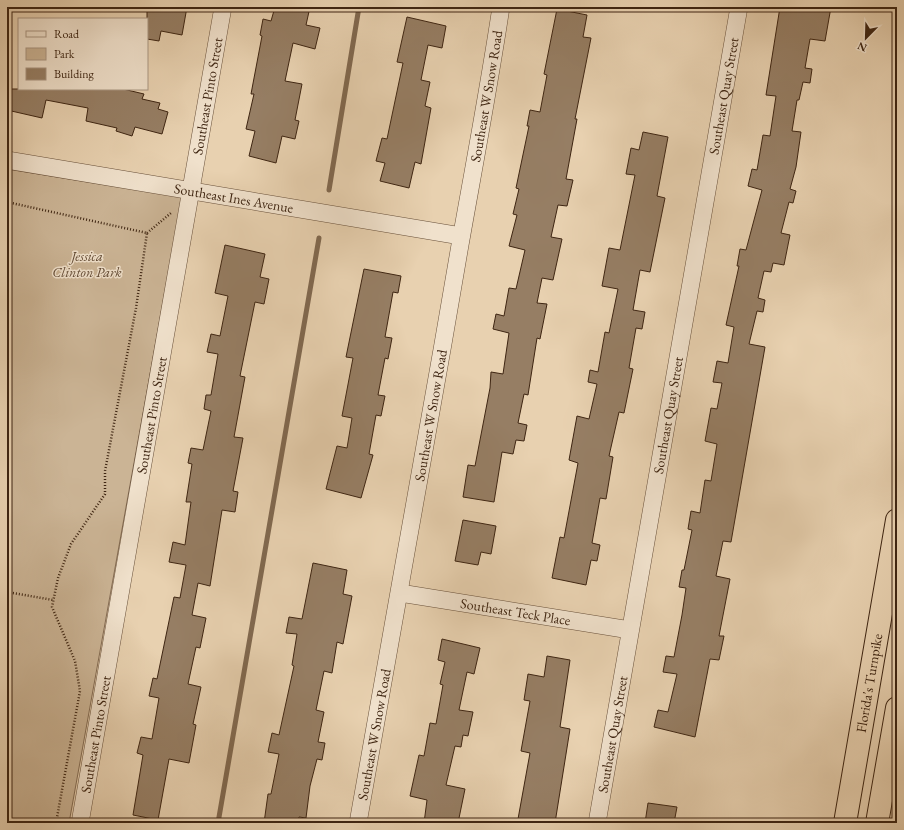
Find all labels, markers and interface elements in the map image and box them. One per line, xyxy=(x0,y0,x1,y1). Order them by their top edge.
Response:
legend xyxy=(18,18,148,90)
north arrow xyxy=(846,18,886,58)
text: Road xyxy=(54,26,80,42)
street label: Southeast W Snow Road xyxy=(466,28,506,164)
street label: Southeast Pinto Street xyxy=(188,35,227,156)
street label: Southeast Quay Street xyxy=(704,35,743,156)
text: N xyxy=(855,39,869,55)
text: Park xyxy=(54,46,75,62)
text: Building xyxy=(54,66,95,82)
street label: Southeast Ines Avenue xyxy=(173,179,295,217)
park label: Jessica Clinton Park xyxy=(52,247,122,281)
street label: Southeast W Snow Road xyxy=(410,347,451,483)
street label: Southeast Pinto Street xyxy=(132,355,171,475)
street label: Southeast Quay Street xyxy=(649,355,687,475)
street label: Southeast Teck Place xyxy=(459,594,572,629)
street label: Florida's Turnpike xyxy=(852,632,886,734)
street label: Southeast W Snow Road xyxy=(353,666,395,802)
street label: Southeast Pinto Street xyxy=(76,674,115,794)
street label: Southeast Quay Street xyxy=(593,674,632,794)

